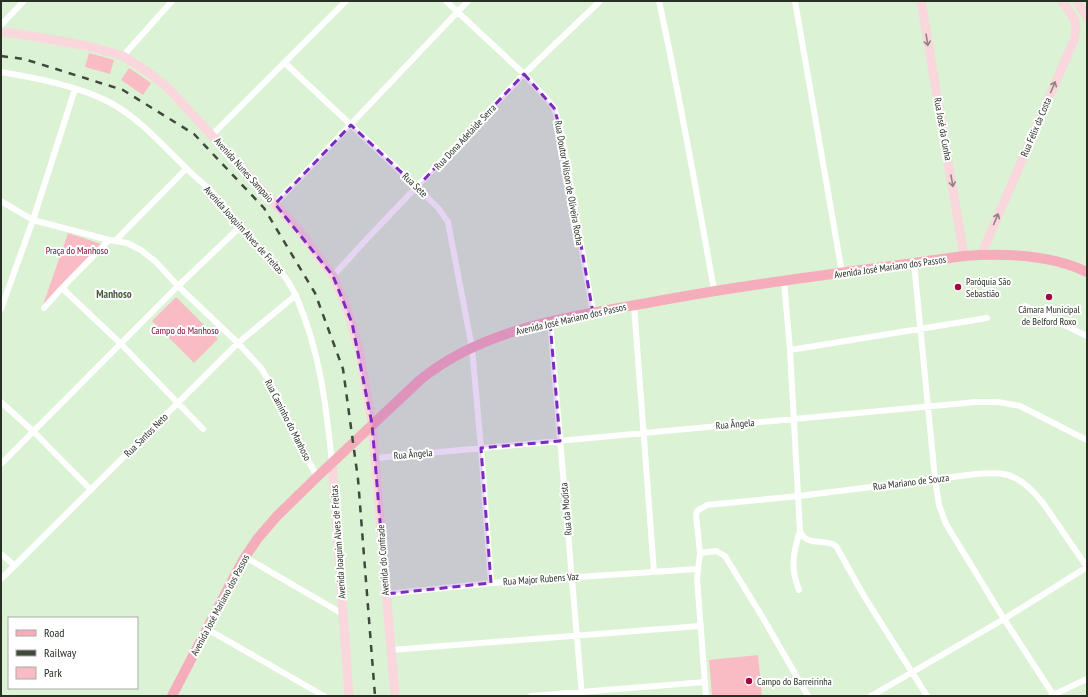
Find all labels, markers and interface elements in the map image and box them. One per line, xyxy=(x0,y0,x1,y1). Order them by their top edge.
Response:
one-way arrow xyxy=(923,33,931,46)
one-way arrow xyxy=(1050,81,1057,93)
street label: Rua Félix da Costa xyxy=(1018,95,1054,159)
street label: Rua José da Cunha xyxy=(931,97,955,161)
street label: Rua Dona Adelaide Serra xyxy=(431,101,499,173)
street label: Rua Doutor Wilson de Oliveira Rocha xyxy=(552,120,586,246)
street label: Avenida Nunes Sampaio xyxy=(211,135,277,205)
street label: Rua Sete xyxy=(400,170,430,200)
one-way arrow xyxy=(948,174,956,187)
street label: Avenida Joaquim Alves de Freitas xyxy=(201,183,287,277)
one-way arrow xyxy=(993,213,1000,225)
park label: Praça do Manhoso xyxy=(46,244,108,257)
street label: Avenida José Mariano dos Passos xyxy=(833,253,947,281)
place label: Paróquia São Sebastião xyxy=(966,275,1011,300)
marker: Paróquia São Sebastião xyxy=(953,282,963,292)
district label: Manhoso xyxy=(96,287,132,301)
marker: Câmara Municipal de Belford Roxo xyxy=(1044,292,1054,302)
street label: Avenida José Mariano dos Passos xyxy=(515,300,628,338)
place label: Câmara Municipal de Belford Roxo xyxy=(1018,303,1080,328)
park label: Campo do Manhoso xyxy=(151,324,219,337)
street label: Rua Caminho do Manhoso xyxy=(262,377,314,463)
street label: Rua Santos Neto xyxy=(121,410,171,460)
street label: Rua Ângela xyxy=(715,416,755,432)
street label: Rua Ângela xyxy=(393,446,433,462)
street label: Rua Mariano de Souza xyxy=(872,471,950,493)
street label: Rua da Modista xyxy=(557,482,575,536)
street label: Avenida Joaquim Alves de Freitas xyxy=(328,484,348,599)
street label: Avenida do Confrade xyxy=(374,524,392,596)
street label: Avenida José Mariano dos Passos xyxy=(188,552,252,658)
street label: Rua Major Rubens Vaz xyxy=(503,570,580,588)
legend xyxy=(8,617,138,689)
text: Road xyxy=(44,625,64,640)
text: Railway xyxy=(44,645,77,660)
text: Park xyxy=(44,665,62,680)
place label: Campo do Barreirinha xyxy=(757,675,832,688)
marker: Campo do Barreirinha xyxy=(744,676,754,686)

